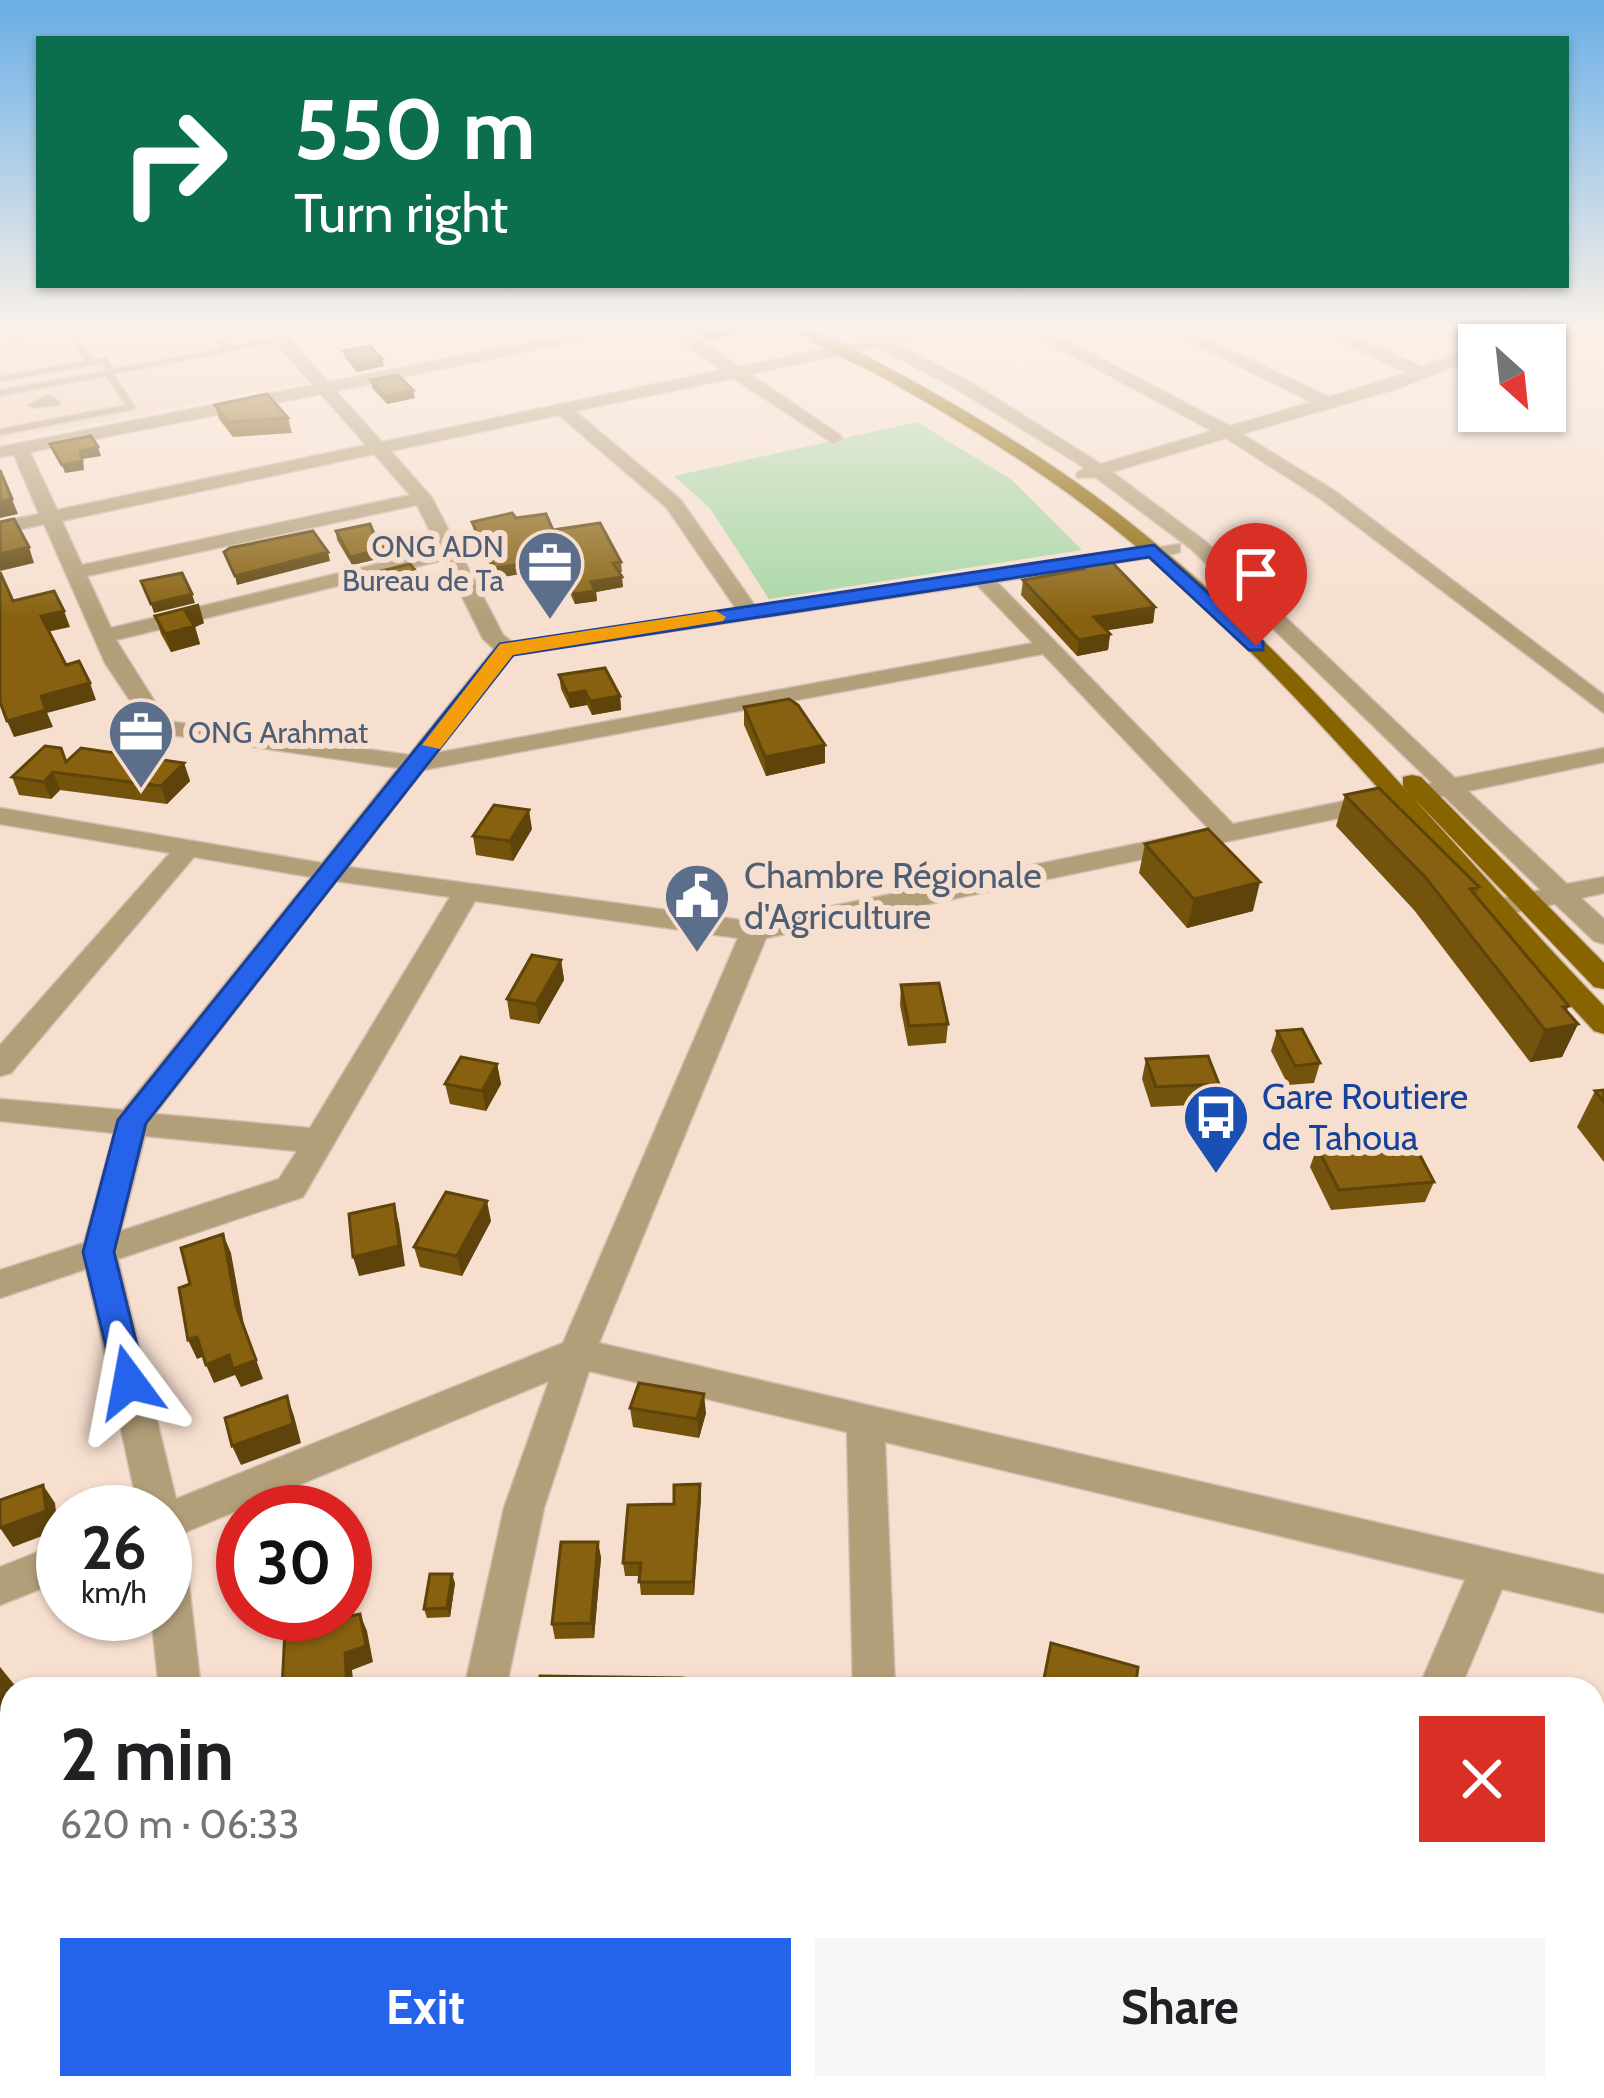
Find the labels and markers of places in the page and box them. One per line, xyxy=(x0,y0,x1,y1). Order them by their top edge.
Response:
pin xyxy=(1205,523,1307,646)
place label: ONG ADN Bureau de Ta xyxy=(342,528,505,599)
office icon: ONG ADN Bureau de Ta xyxy=(515,528,585,622)
office icon: ONG Arahmat xyxy=(106,697,176,791)
place label: ONG Arahmat xyxy=(188,714,368,751)
place label: Chambre Régionale d'Agriculture xyxy=(744,853,1042,938)
public building icon: Chambre Régionale d'Agriculture xyxy=(662,861,732,955)
place label: Gare Routiere de Tahoua xyxy=(1262,1074,1468,1159)
bus stop icon: Gare Routiere de Tahoua xyxy=(1181,1082,1251,1176)

